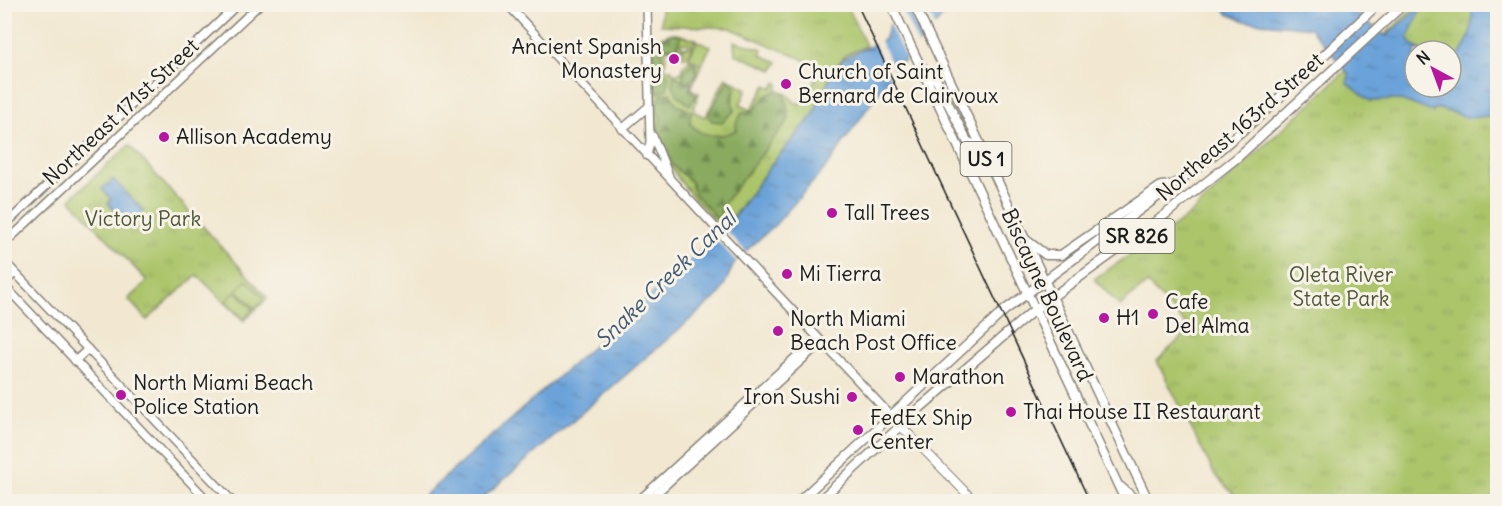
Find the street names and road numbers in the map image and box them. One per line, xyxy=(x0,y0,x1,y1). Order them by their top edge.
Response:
street label: Northeast 171st Street xyxy=(37,32,204,191)
street label: Northeast 163rd Street xyxy=(1150,47,1329,207)
road number: US 1 xyxy=(960,142,1012,176)
street label: Biscayne Boulevard xyxy=(996,204,1099,385)
road number: SR 826 xyxy=(1100,219,1174,253)

